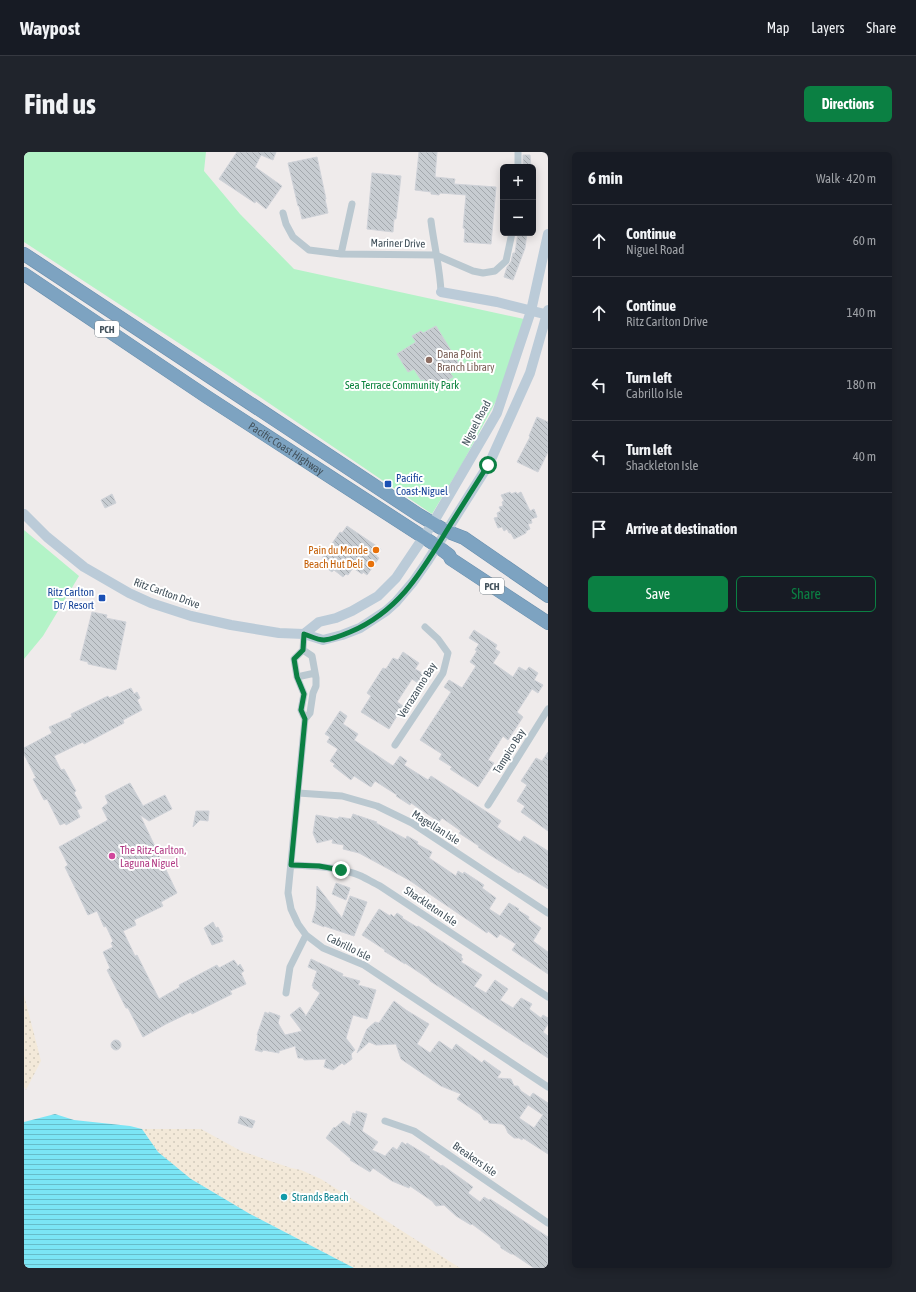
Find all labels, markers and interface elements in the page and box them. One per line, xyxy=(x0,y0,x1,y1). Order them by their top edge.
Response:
text: Waypost xyxy=(20,17,80,39)
text: Map xyxy=(767,20,789,36)
text: Layers xyxy=(811,20,844,36)
text: Share xyxy=(866,20,896,36)
button: Directions xyxy=(804,86,892,122)
text: Find us xyxy=(24,88,96,120)
map controls xyxy=(500,164,536,236)
button: + xyxy=(500,164,536,200)
text: 6 min xyxy=(588,168,623,188)
text: Walk · 420 m xyxy=(816,171,876,186)
button: − xyxy=(500,200,536,236)
text: Continue xyxy=(626,225,676,242)
icon: ahead xyxy=(588,230,610,252)
text: 60 m xyxy=(853,233,876,248)
street label: Mariner Drive xyxy=(371,237,425,249)
text: Niguel Road xyxy=(626,242,684,257)
text: Continue xyxy=(626,297,676,314)
icon: ahead xyxy=(588,302,610,324)
text: 140 m xyxy=(847,305,876,320)
text: Ritz Carlton Drive xyxy=(626,314,708,329)
road number: PCH xyxy=(95,321,119,337)
place label: Dana Point Branch Library xyxy=(437,348,495,373)
marker: Dana Point Branch Library xyxy=(424,355,434,365)
text: Turn left xyxy=(626,369,672,386)
icon: left xyxy=(588,374,610,396)
text: 180 m xyxy=(847,377,876,392)
park label: Sea Terrace Community Park xyxy=(345,379,459,391)
text: Cabrillo Isle xyxy=(626,386,683,401)
street label: Niguel Road xyxy=(459,398,493,448)
street label: Pacific Coast Highway xyxy=(247,420,326,477)
text: Turn left xyxy=(626,441,672,458)
icon: left xyxy=(588,446,610,468)
text: 40 m xyxy=(853,449,876,464)
route start xyxy=(479,456,497,474)
text: Shackleton Isle xyxy=(626,458,699,473)
place label: Pacific Coast-Niguel xyxy=(396,472,448,497)
marker: Pacific Coast-Niguel xyxy=(383,479,393,489)
icon: arrive xyxy=(588,518,610,540)
text: Arrive at destination xyxy=(626,520,737,537)
place label: Pain du Monde xyxy=(308,544,368,556)
marker: Pain du Monde xyxy=(371,545,381,555)
place label: Beach Hut Deli xyxy=(304,558,363,570)
marker: Beach Hut Deli xyxy=(366,559,376,569)
street label: Ritz Carlton Drive xyxy=(132,576,202,610)
button: Save xyxy=(588,576,728,612)
button: Share xyxy=(736,576,876,612)
road number: PCH xyxy=(480,578,504,594)
place label: Ritz Carlton Dr/ Resort xyxy=(48,586,94,611)
marker: Ritz Carlton Dr/ Resort xyxy=(97,593,107,603)
street label: Verrazanno Bay xyxy=(395,660,439,720)
street label: Tampico Bay xyxy=(491,726,528,776)
street label: Magellan Isle xyxy=(410,808,462,846)
place label: The Ritz-Carlton, Laguna Niguel xyxy=(120,844,186,869)
marker: The Ritz-Carlton, Laguna Niguel xyxy=(107,851,117,861)
route end xyxy=(332,861,350,879)
street label: Shackleton Isle xyxy=(402,884,460,928)
street label: Cabrillo Isle xyxy=(325,931,373,963)
street label: Breakers Isle xyxy=(451,1139,499,1179)
place label: Strands Beach xyxy=(292,1191,349,1203)
marker: Strands Beach xyxy=(279,1192,289,1202)

